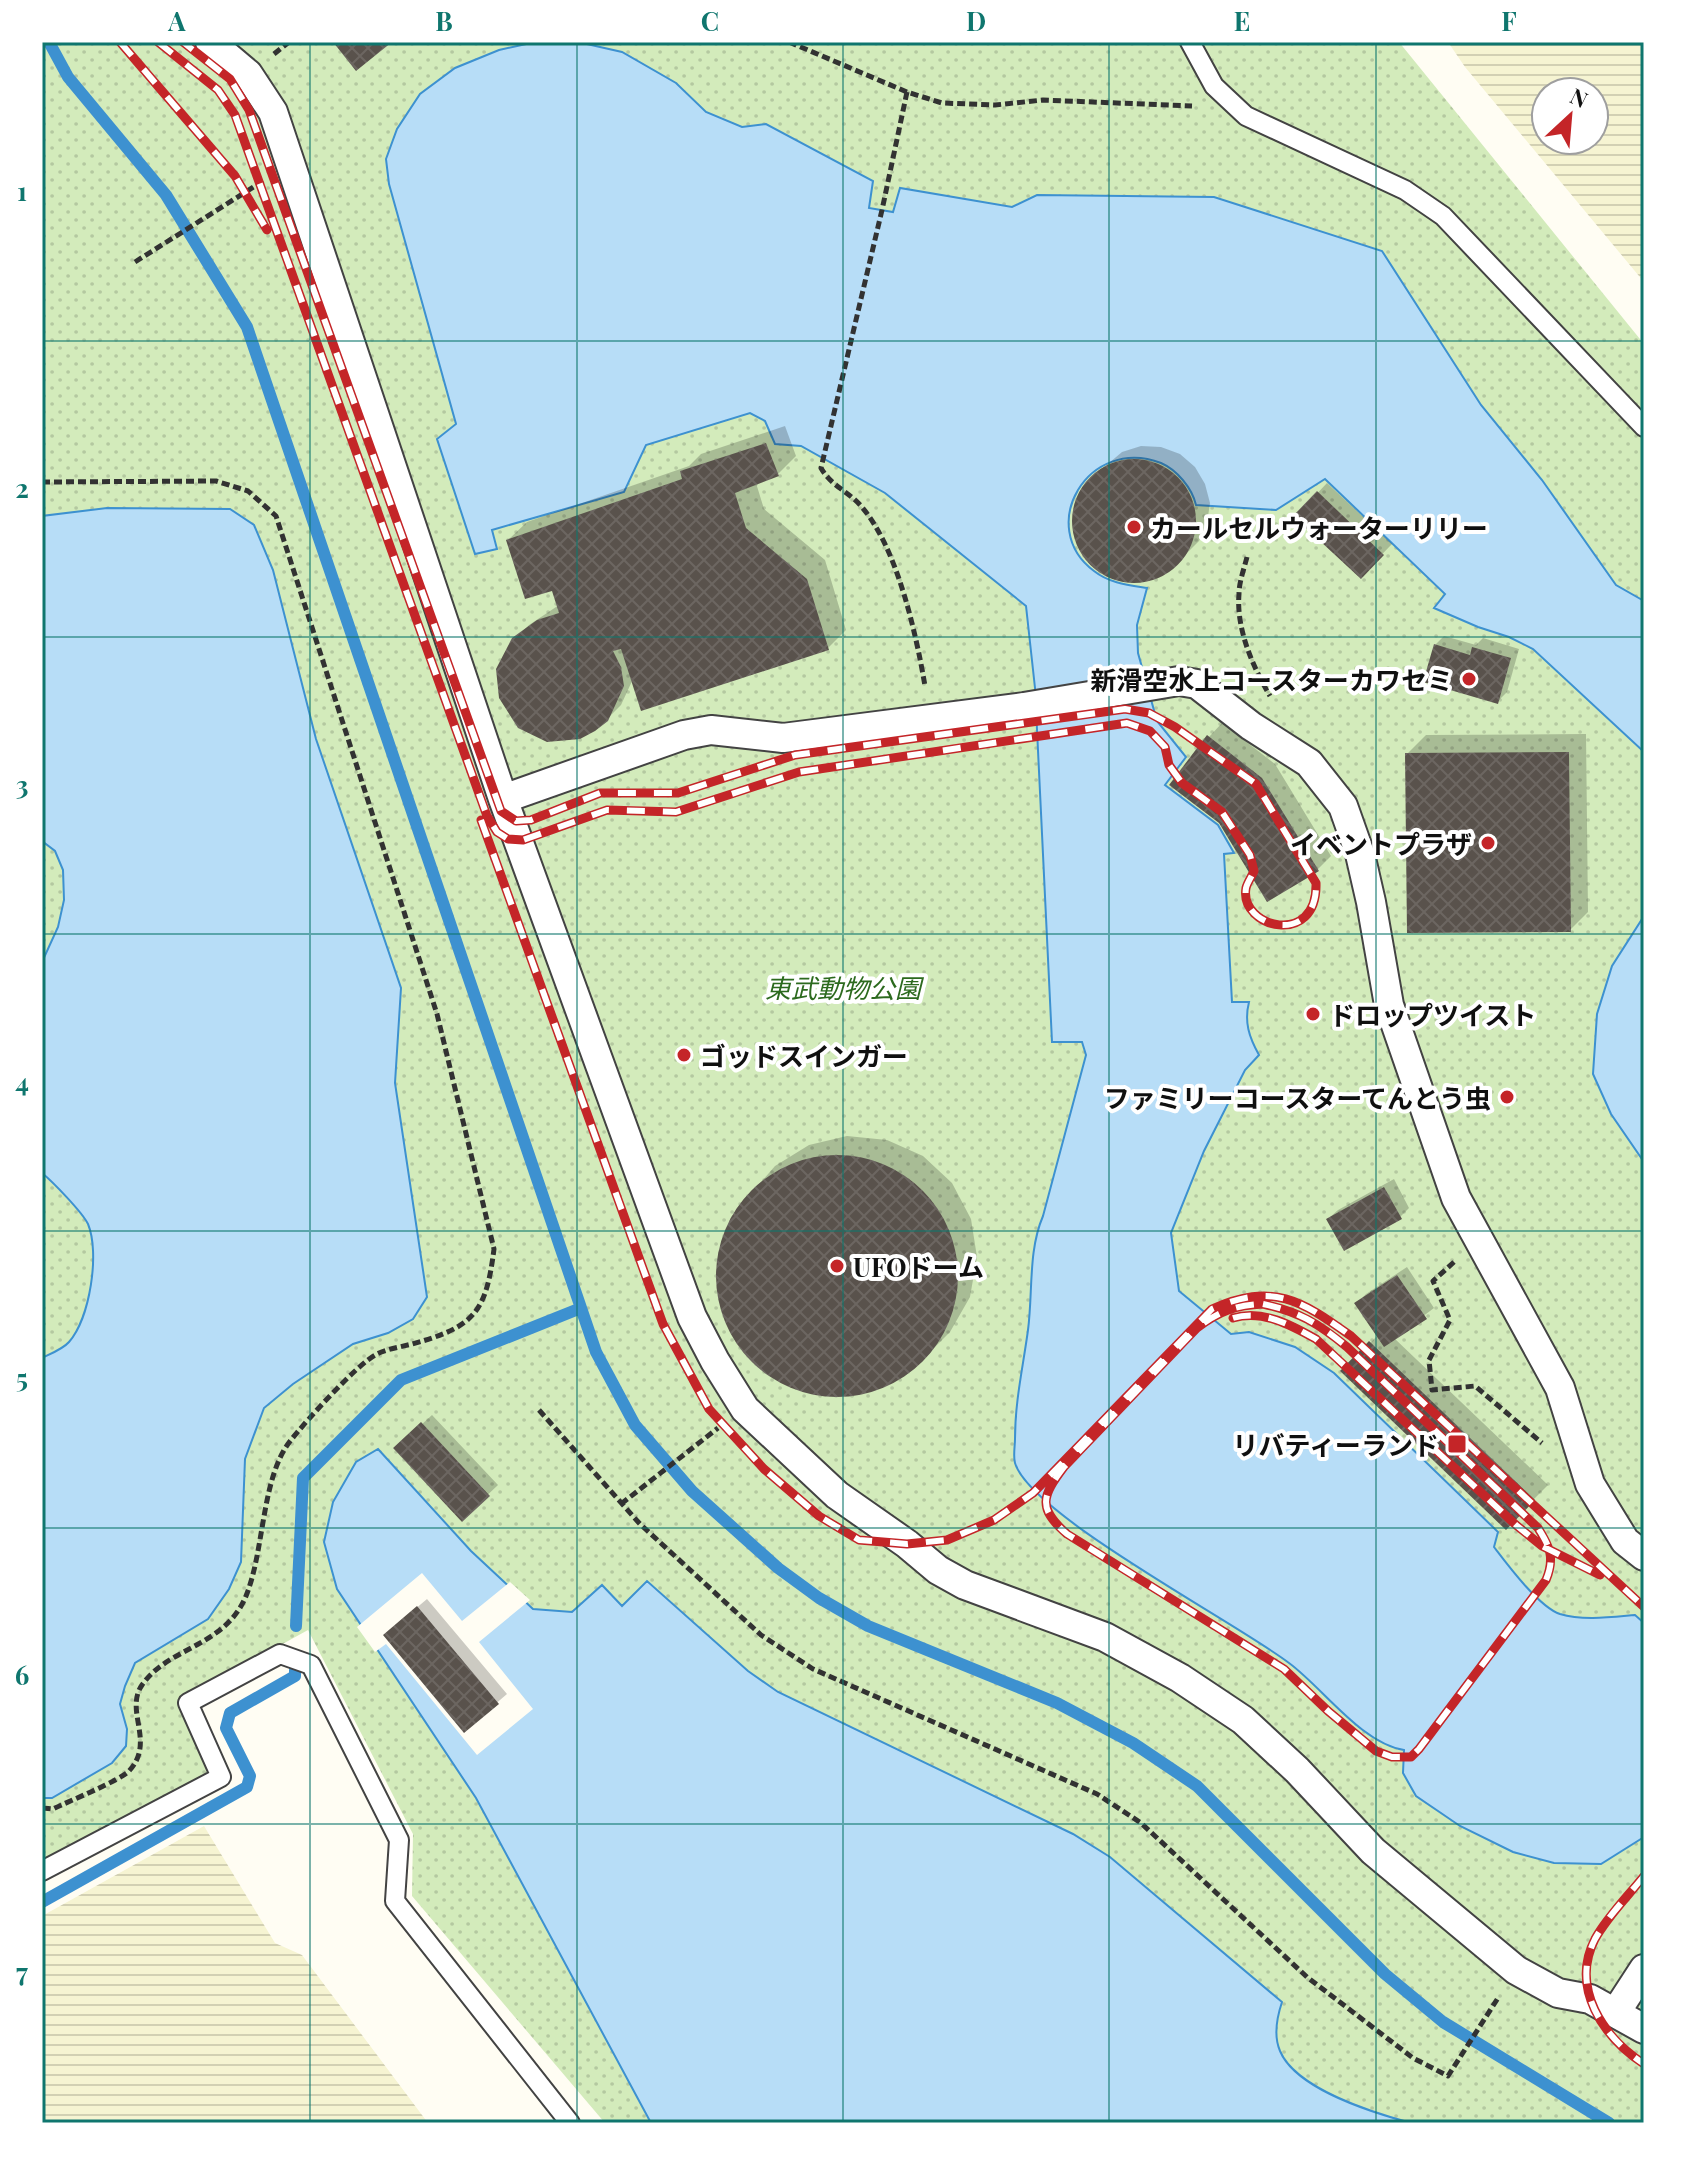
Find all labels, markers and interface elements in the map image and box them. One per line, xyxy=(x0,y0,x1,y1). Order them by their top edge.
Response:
text: A xyxy=(167,3,186,38)
text: B xyxy=(435,3,453,38)
text: C xyxy=(701,3,719,38)
text: D xyxy=(966,3,986,38)
text: E xyxy=(1234,3,1250,38)
text: F xyxy=(1501,3,1517,38)
north arrow xyxy=(1530,76,1610,156)
text: N xyxy=(1565,80,1593,114)
text: 1 xyxy=(17,173,27,208)
text: 2 xyxy=(15,470,29,505)
place label: カールセルウォーターリリー xyxy=(1150,510,1488,545)
marker: カールセルウォーターリリー xyxy=(1125,518,1143,536)
place label: 新滑空水上コースターカワセミ xyxy=(1090,662,1453,697)
marker: 新滑空水上コースターカワセミ xyxy=(1460,670,1478,688)
text: 3 xyxy=(16,767,28,802)
place label: イベントプラザ xyxy=(1290,826,1472,861)
marker: イベントプラザ xyxy=(1479,834,1497,852)
park label: 東武動物公園 xyxy=(765,970,925,1005)
place label: ドロップツイスト xyxy=(1329,997,1536,1032)
marker: ドロップツイスト xyxy=(1304,1005,1322,1023)
place label: ゴッドスインガー xyxy=(700,1038,908,1073)
marker: ゴッドスインガー xyxy=(675,1046,693,1064)
text: 4 xyxy=(15,1064,29,1099)
place label: ファミリーコースターてんとう虫 xyxy=(1104,1080,1491,1115)
marker: ファミリーコースターてんとう虫 xyxy=(1498,1088,1516,1106)
place label: UFOドーム xyxy=(853,1249,984,1284)
marker: UFOドーム xyxy=(828,1257,846,1275)
text: 5 xyxy=(16,1360,28,1395)
place label: リバティーランド xyxy=(1233,1427,1439,1462)
marker: リバティーランド xyxy=(1446,1433,1468,1455)
text: 6 xyxy=(15,1657,29,1692)
text: 7 xyxy=(16,1954,28,1989)

